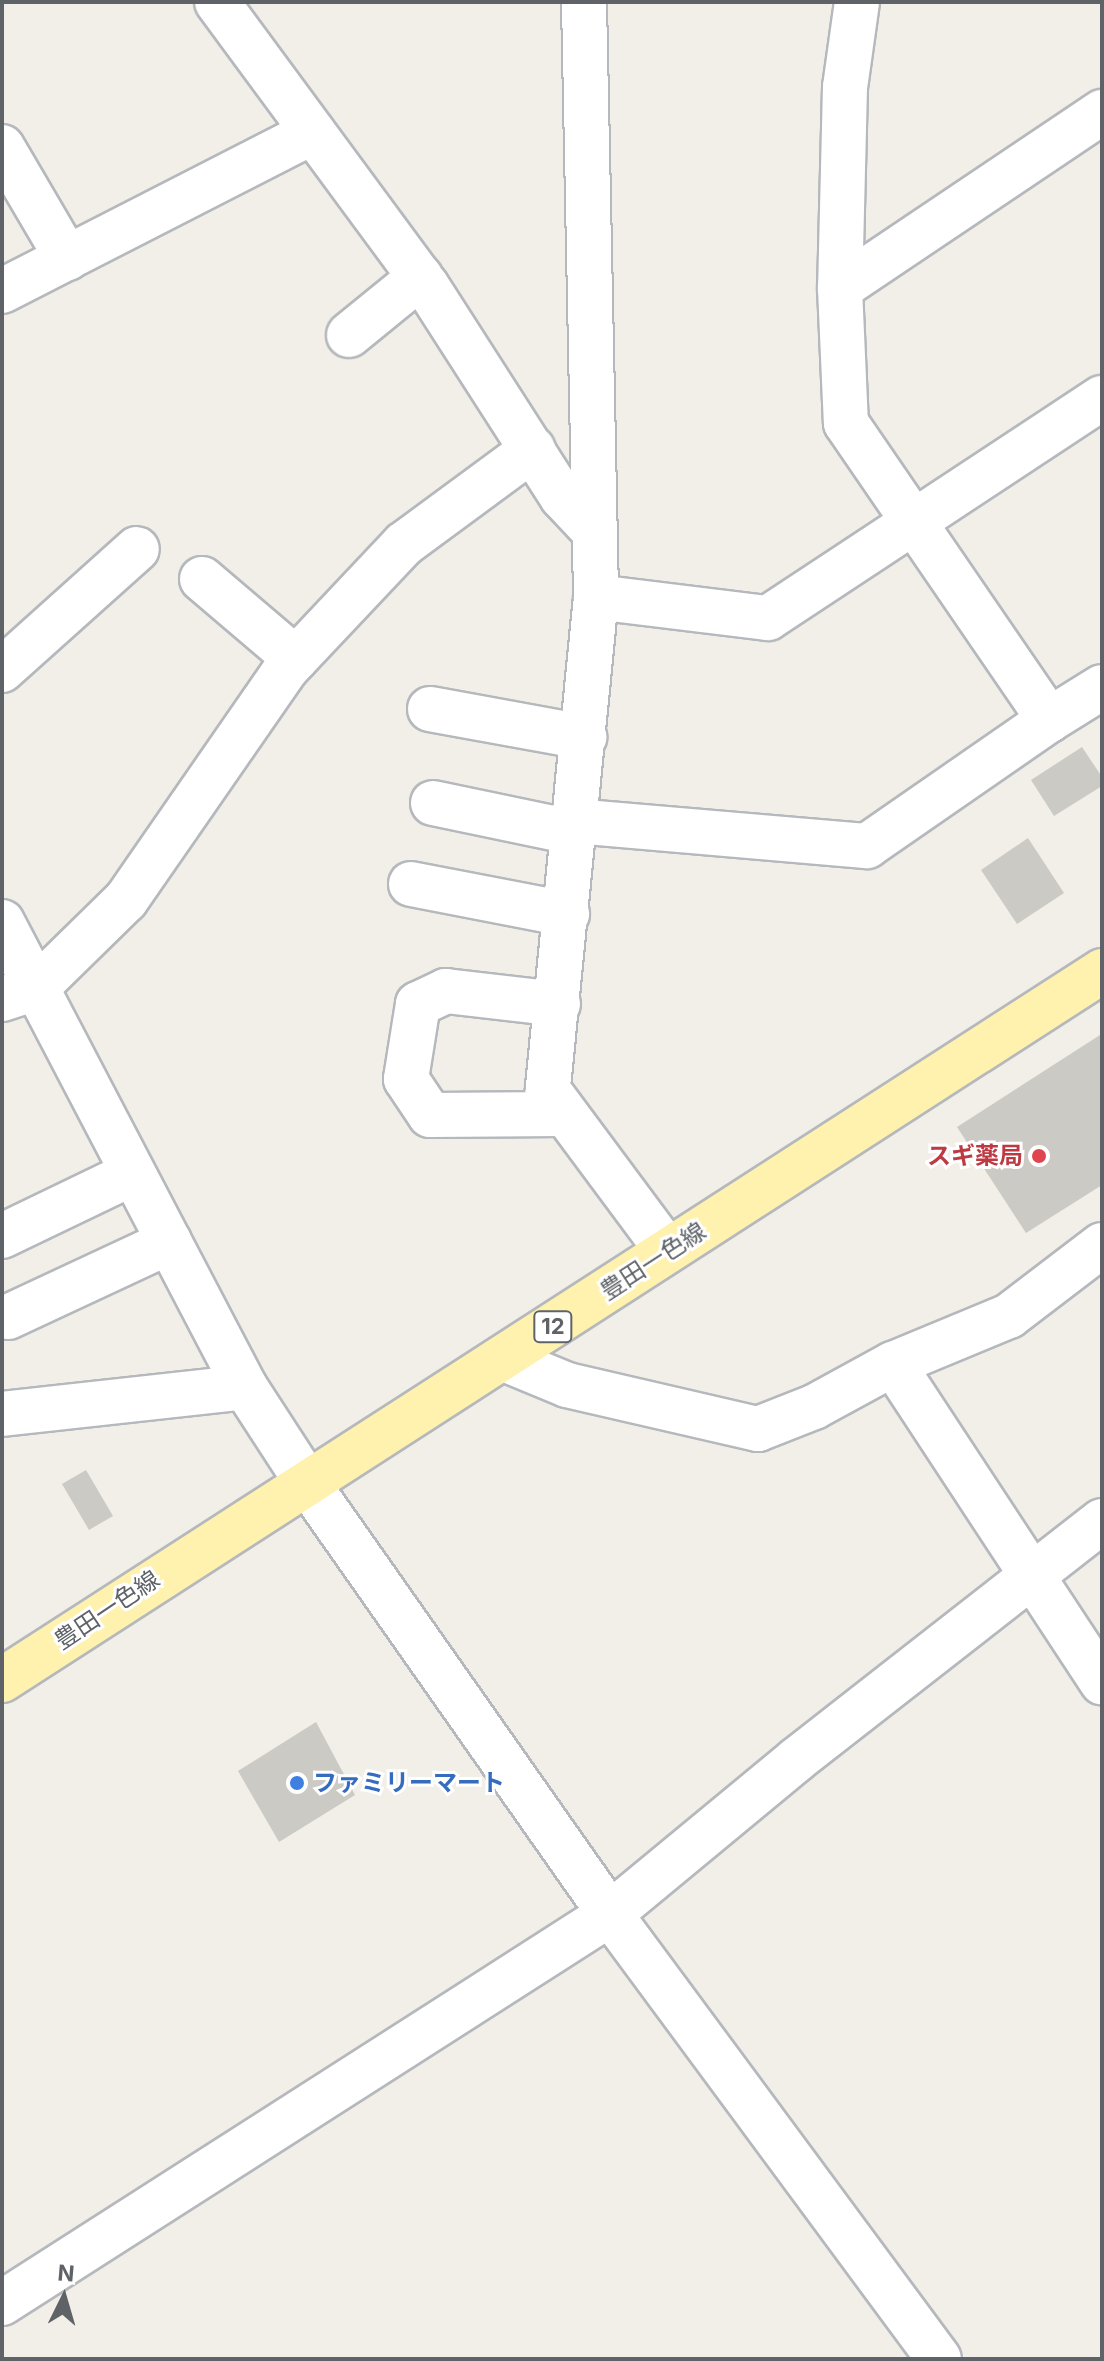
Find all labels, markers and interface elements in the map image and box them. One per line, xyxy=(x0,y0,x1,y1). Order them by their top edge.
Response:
place label: スギ薬局 xyxy=(927,1142,1023,1170)
marker: スギ薬局 xyxy=(1030,1147,1048,1165)
street label: 豊田一色線 xyxy=(595,1216,711,1306)
road number: 12 xyxy=(533,1309,573,1345)
street label: 豊田一色線 xyxy=(49,1565,165,1655)
place label: ファミリーマート xyxy=(313,1769,505,1797)
marker: ファミリーマート xyxy=(288,1774,306,1792)
north arrow xyxy=(24,2257,104,2337)
text: N xyxy=(57,2259,76,2287)

